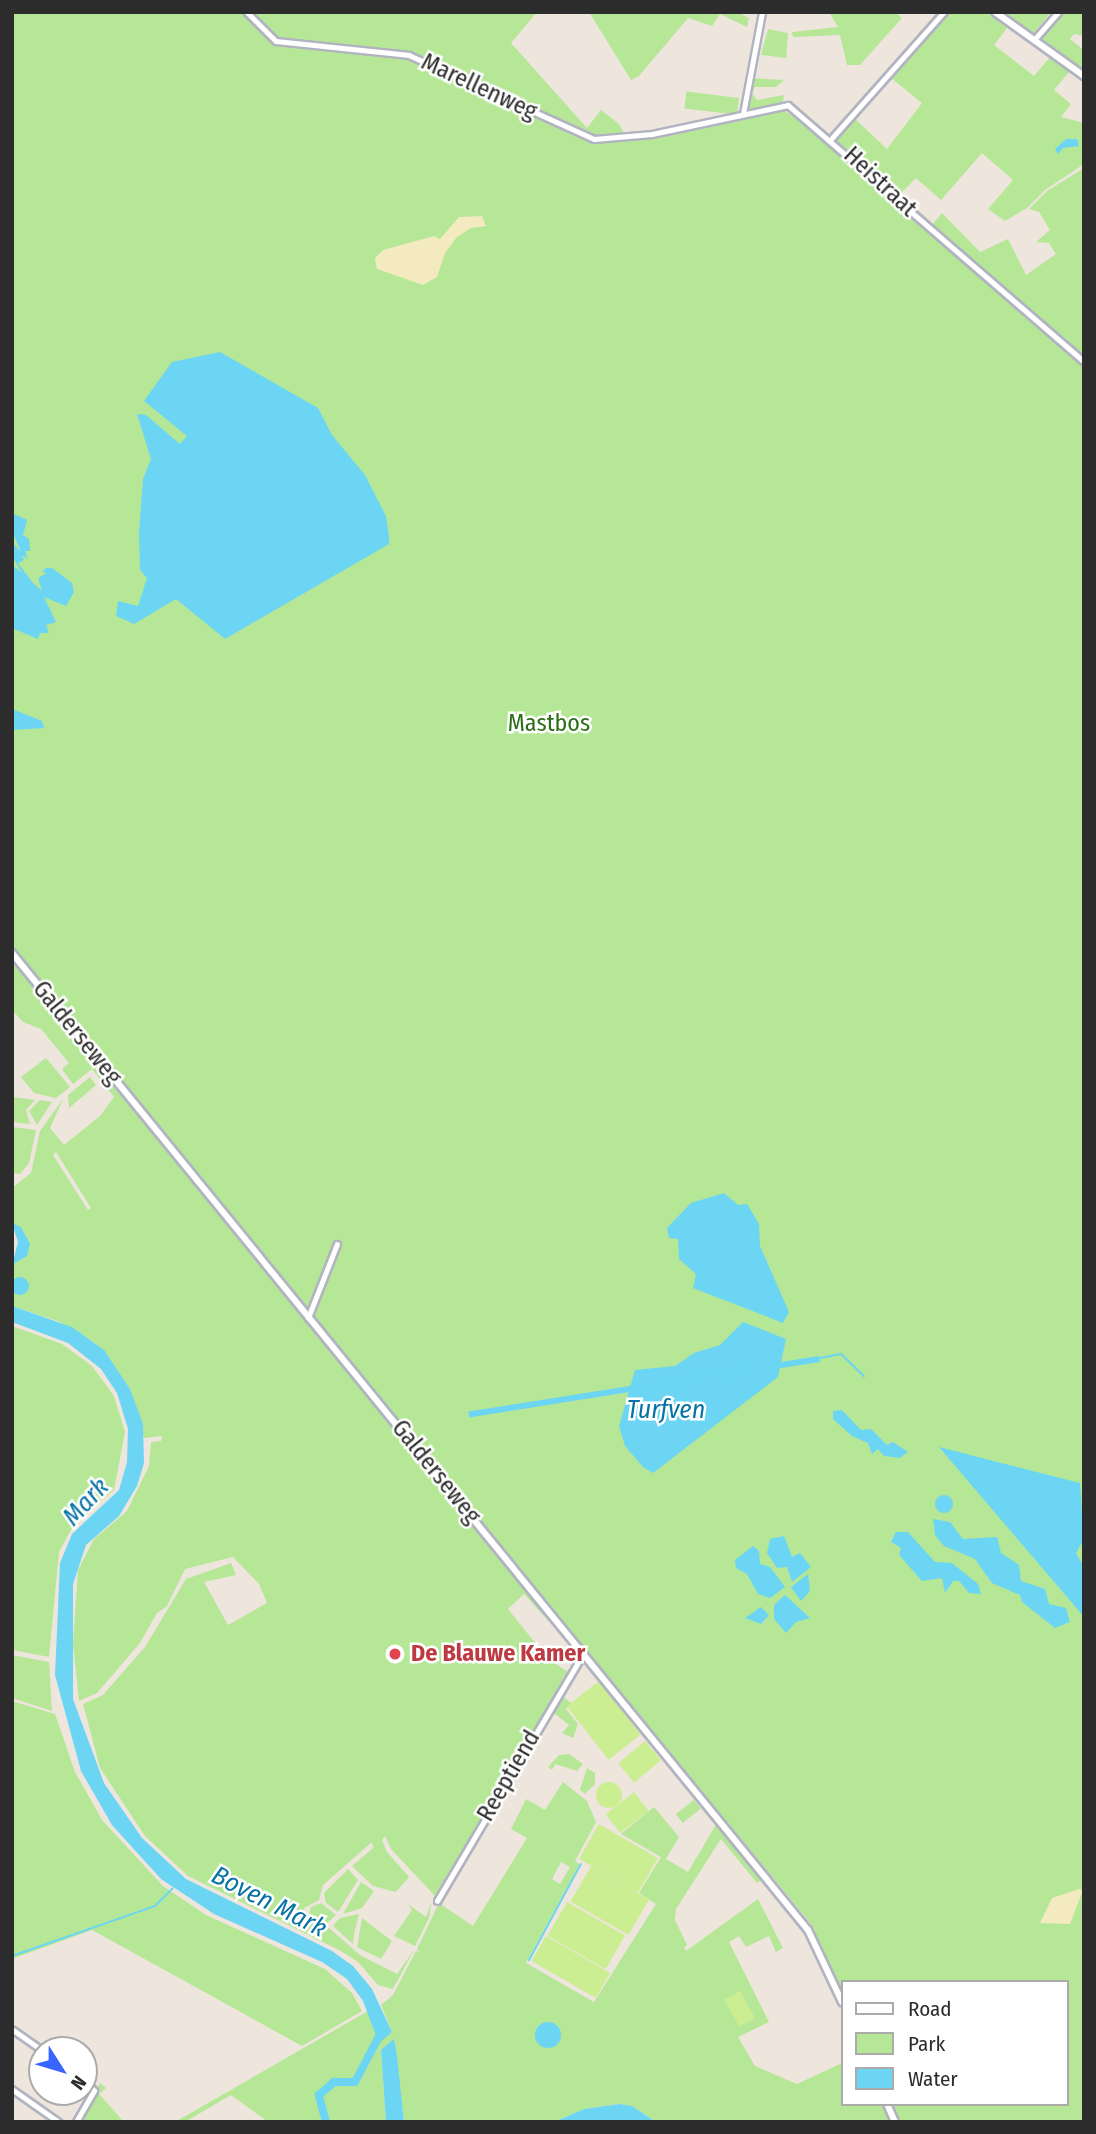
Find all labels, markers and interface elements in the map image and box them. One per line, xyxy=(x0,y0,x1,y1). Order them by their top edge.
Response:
street label: Marellenweg xyxy=(417,48,541,126)
street label: Heistraat xyxy=(837,141,923,223)
park label: Mastbos xyxy=(508,710,590,738)
street label: Galderseweg xyxy=(26,975,128,1091)
water label: Turfven xyxy=(627,1394,705,1426)
street label: Galderseweg xyxy=(385,1414,487,1530)
water label: Mark xyxy=(56,1472,116,1532)
place label: De Blauwe Kamer xyxy=(411,1640,585,1668)
marker: De Blauwe Kamer xyxy=(385,1644,405,1664)
street label: Reeptiend xyxy=(471,1725,547,1827)
water label: Boven Mark xyxy=(206,1860,332,1944)
legend xyxy=(841,1980,1068,2106)
text: Road xyxy=(908,1996,952,2022)
text: Park xyxy=(908,2031,945,2057)
north arrow xyxy=(28,2036,98,2106)
text: Water xyxy=(908,2066,958,2092)
text: N xyxy=(66,2071,91,2094)

